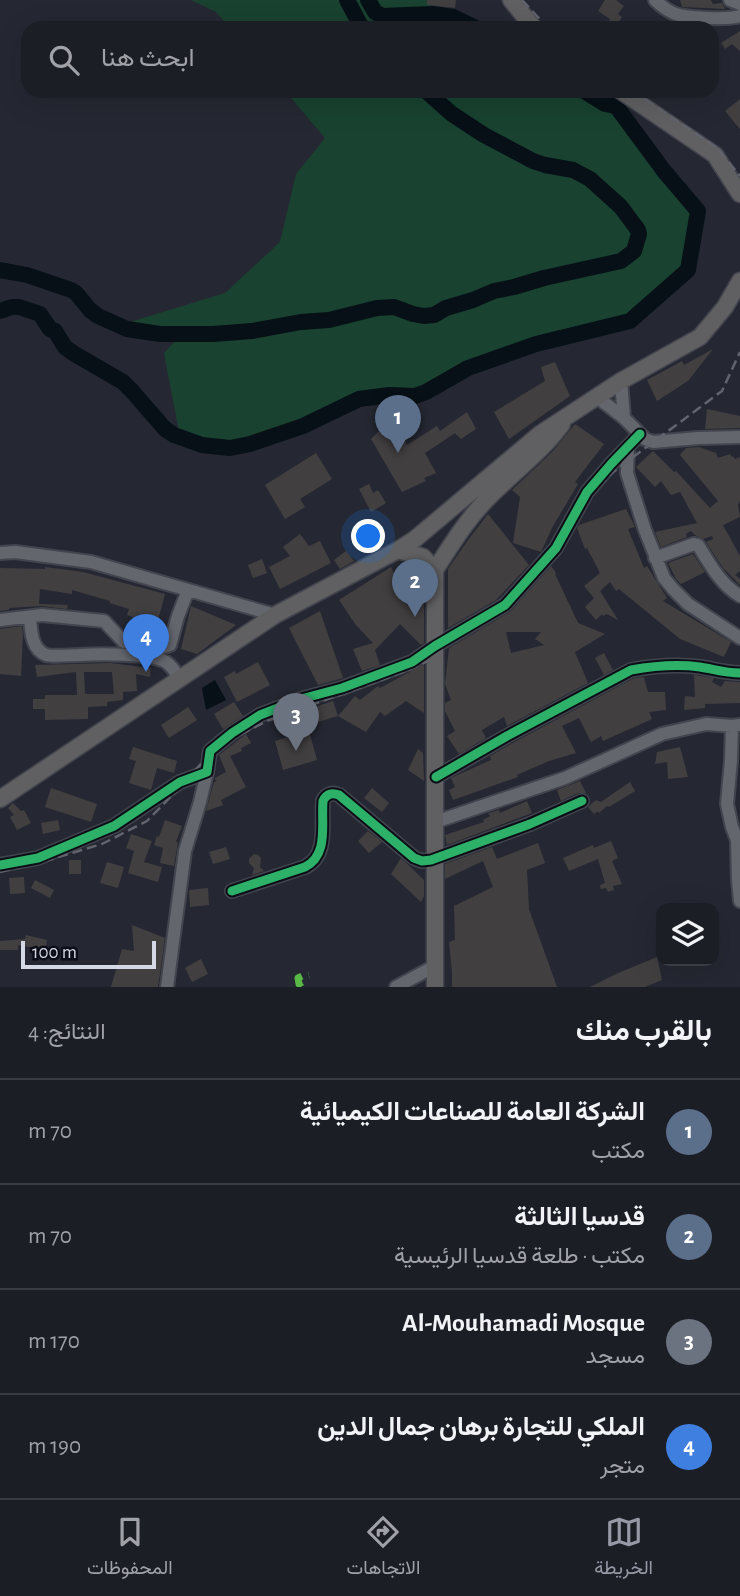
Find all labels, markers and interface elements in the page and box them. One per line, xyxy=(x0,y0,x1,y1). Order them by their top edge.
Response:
search box xyxy=(21,21,719,98)
icon: search xyxy=(45,41,83,79)
text: ابحث هنا xyxy=(101,45,195,71)
pin: 1 xyxy=(375,395,421,453)
your location xyxy=(351,519,385,553)
pin: 2 xyxy=(392,559,438,617)
pin: 4 xyxy=(123,614,169,672)
pin: 3 xyxy=(273,693,319,751)
map controls xyxy=(656,903,719,966)
button: layers xyxy=(656,903,719,966)
scale bar xyxy=(21,938,156,970)
text: 100 m xyxy=(32,943,77,962)
text: بالقرب منك xyxy=(576,1016,712,1046)
text: النتائج: 4 xyxy=(28,1021,106,1044)
text: الشركة العامة للصناعات الكيميائية xyxy=(300,1099,645,1125)
text: 70 m xyxy=(28,1120,72,1143)
text: 1 xyxy=(685,1120,693,1143)
text: مكتب xyxy=(591,1140,645,1163)
text: قدسيا الثالثة xyxy=(514,1204,645,1230)
text: 70 m xyxy=(28,1225,72,1248)
text: 2 xyxy=(684,1225,694,1248)
text: مكتب · طلعة قدسيا الرئيسية xyxy=(394,1245,645,1268)
text: Al-Mouhamadi Mosque xyxy=(402,1310,645,1336)
text: 170 m xyxy=(28,1330,80,1353)
text: 3 xyxy=(684,1330,694,1353)
text: مسجد xyxy=(585,1345,645,1368)
text: الملكي للتجارة برهان جمال الدين xyxy=(317,1414,645,1440)
text: 190 m xyxy=(28,1435,81,1458)
text: 4 xyxy=(683,1435,695,1458)
text: متجر xyxy=(600,1455,645,1478)
tab: المحفوظات xyxy=(87,1513,173,1584)
tab: الاتجاهات xyxy=(347,1513,420,1584)
tab: الخريطة xyxy=(594,1513,653,1584)

